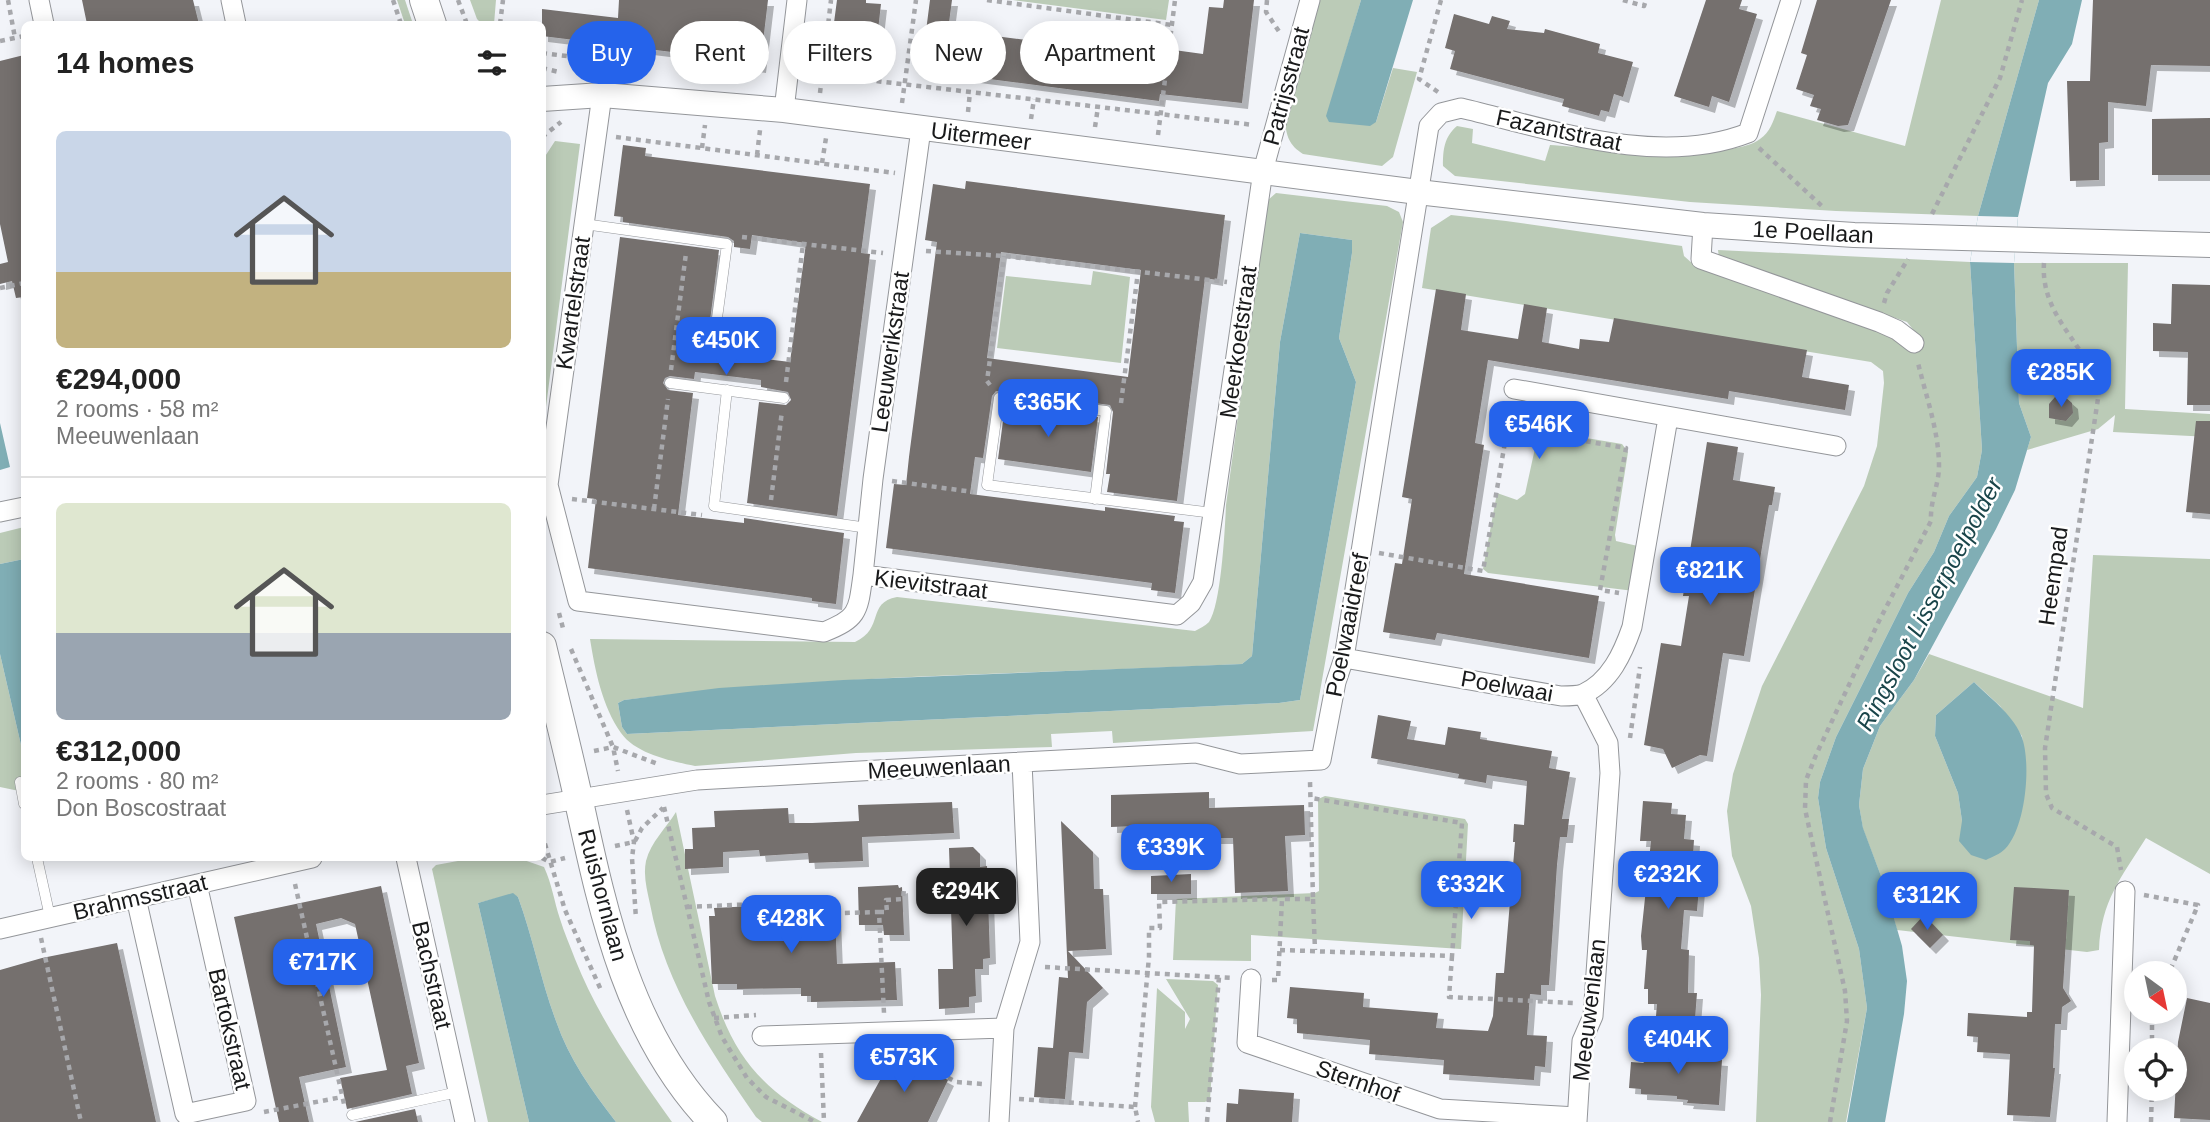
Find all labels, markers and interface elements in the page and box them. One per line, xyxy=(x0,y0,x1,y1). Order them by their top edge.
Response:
chip: Buy xyxy=(567,21,656,84)
chip: Rent xyxy=(670,21,769,84)
chip: Filters xyxy=(783,21,896,84)
chip: New xyxy=(910,21,1006,84)
chip: Apartment xyxy=(1020,21,1179,84)
street label: Patrijsstraat xyxy=(1258,23,1314,148)
icon: filters xyxy=(473,44,511,82)
text: 14 homes xyxy=(56,46,194,79)
street label: Fazantstraat xyxy=(1494,104,1625,156)
street label: Uitermeer xyxy=(929,117,1033,155)
icon: home xyxy=(221,177,347,303)
street label: 1e Poellaan xyxy=(1752,216,1874,248)
street label: Kwartelstraat xyxy=(551,234,595,371)
street label: Meerkoetstraat xyxy=(1214,264,1262,420)
street label: Leeuwerikstraat xyxy=(866,269,914,434)
pin: €450K xyxy=(677,318,775,377)
text: €450K xyxy=(692,327,760,353)
pin: €285K xyxy=(2012,350,2110,409)
text: €285K xyxy=(2027,359,2095,385)
text: €294,000 xyxy=(56,362,181,395)
pin: €365K xyxy=(999,380,1097,439)
text: €365K xyxy=(1014,389,1082,415)
text: 2 rooms · 58 m² xyxy=(56,396,218,422)
pin: €546K xyxy=(1490,402,1588,461)
text: €546K xyxy=(1505,411,1573,437)
text: Meeuwenlaan xyxy=(56,423,199,449)
water label: Ringsloot Lisserpoelpolder xyxy=(1851,472,2008,735)
street label: Heempad xyxy=(2033,525,2073,627)
pin: €821K xyxy=(1661,548,1759,607)
icon: home xyxy=(221,549,347,675)
street label: Poelwaaidreef xyxy=(1320,550,1374,699)
text: €821K xyxy=(1676,557,1744,583)
street label: Kievitstraat xyxy=(873,564,990,604)
street label: Poelwaai xyxy=(1459,665,1555,707)
text: €312,000 xyxy=(56,734,181,767)
street label: Meeuwenlaan xyxy=(867,750,1011,784)
text: 2 rooms · 80 m² xyxy=(56,768,218,794)
text: Don Boscostraat xyxy=(56,795,226,821)
pin: €339K xyxy=(1122,824,1220,884)
street label: Ruishornlaan xyxy=(573,826,633,964)
text: €339K xyxy=(1137,834,1205,860)
pin: €232K xyxy=(1619,852,1717,911)
text: €232K xyxy=(1634,861,1702,887)
pin: €332K xyxy=(1422,862,1520,921)
street label: Brahmsstraat xyxy=(70,869,210,925)
pin: €294K xyxy=(917,869,1015,928)
text: €332K xyxy=(1437,871,1505,897)
pin: €312K xyxy=(1878,872,1976,932)
text: €294K xyxy=(932,878,1000,904)
text: €312K xyxy=(1893,882,1961,908)
pin: €428K xyxy=(742,895,840,955)
text: €428K xyxy=(757,905,825,931)
street label: Bachstraat xyxy=(407,919,457,1032)
street label: Meeuwenlaan xyxy=(1567,937,1611,1083)
pin: €717K xyxy=(274,940,372,999)
text: €717K xyxy=(289,949,357,975)
north arrow xyxy=(2124,961,2188,1024)
map controls xyxy=(2124,961,2187,1101)
street label: Bartokstraat xyxy=(203,966,257,1093)
pin: €404K xyxy=(1629,1016,1727,1076)
text: €404K xyxy=(1644,1026,1712,1052)
pin: €573K xyxy=(855,1034,953,1094)
button: locate xyxy=(2124,1038,2187,1101)
text: €573K xyxy=(870,1044,938,1070)
street label: Sternhof xyxy=(1313,1055,1404,1108)

